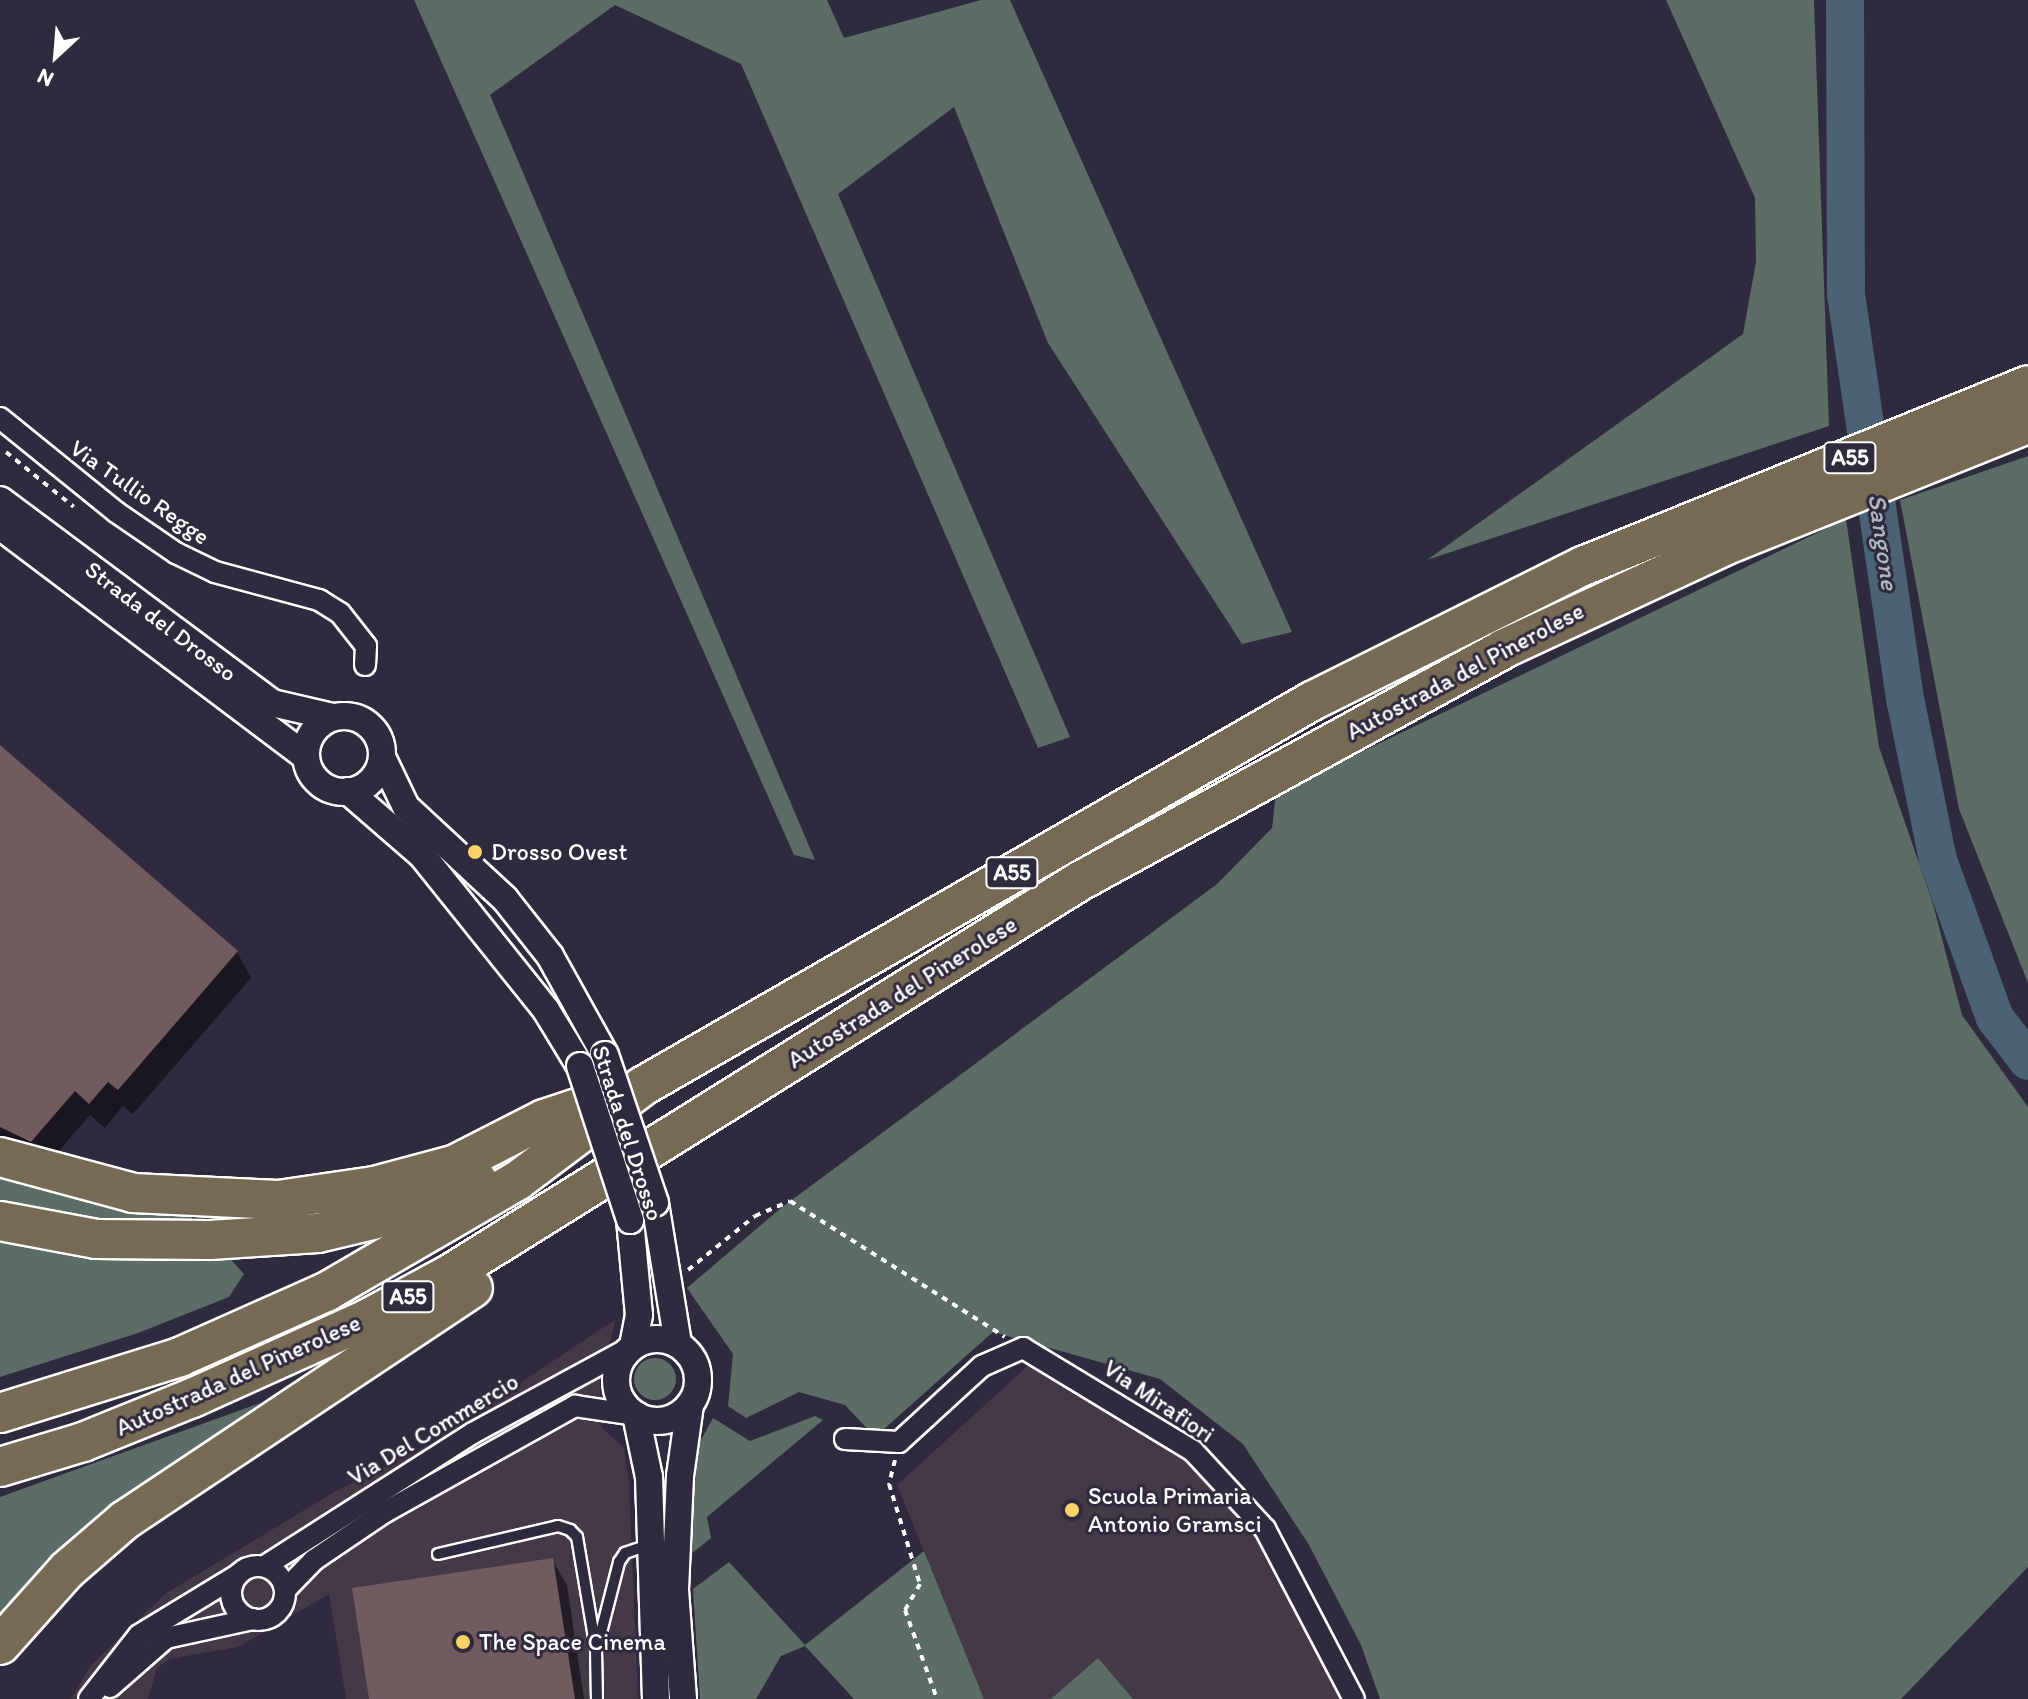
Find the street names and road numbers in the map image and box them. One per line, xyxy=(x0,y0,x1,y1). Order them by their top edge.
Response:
street label: Via Tullio Regge xyxy=(66,434,214,550)
road number: A55 xyxy=(1822,440,1878,476)
street label: Strada del Drosso xyxy=(79,555,243,687)
street label: Autostrada del Pinerolese xyxy=(1341,596,1589,746)
road number: A55 xyxy=(984,855,1040,891)
street label: Autostrada del Pinerolese xyxy=(782,910,1022,1074)
street label: Strada del Drosso xyxy=(586,1042,670,1224)
road number: A55 xyxy=(380,1279,436,1315)
street label: Autostrada del Pinerolese xyxy=(111,1308,365,1442)
street label: Via Mirafiori xyxy=(1099,1354,1219,1448)
street label: Via Del Commercio xyxy=(342,1366,524,1492)

